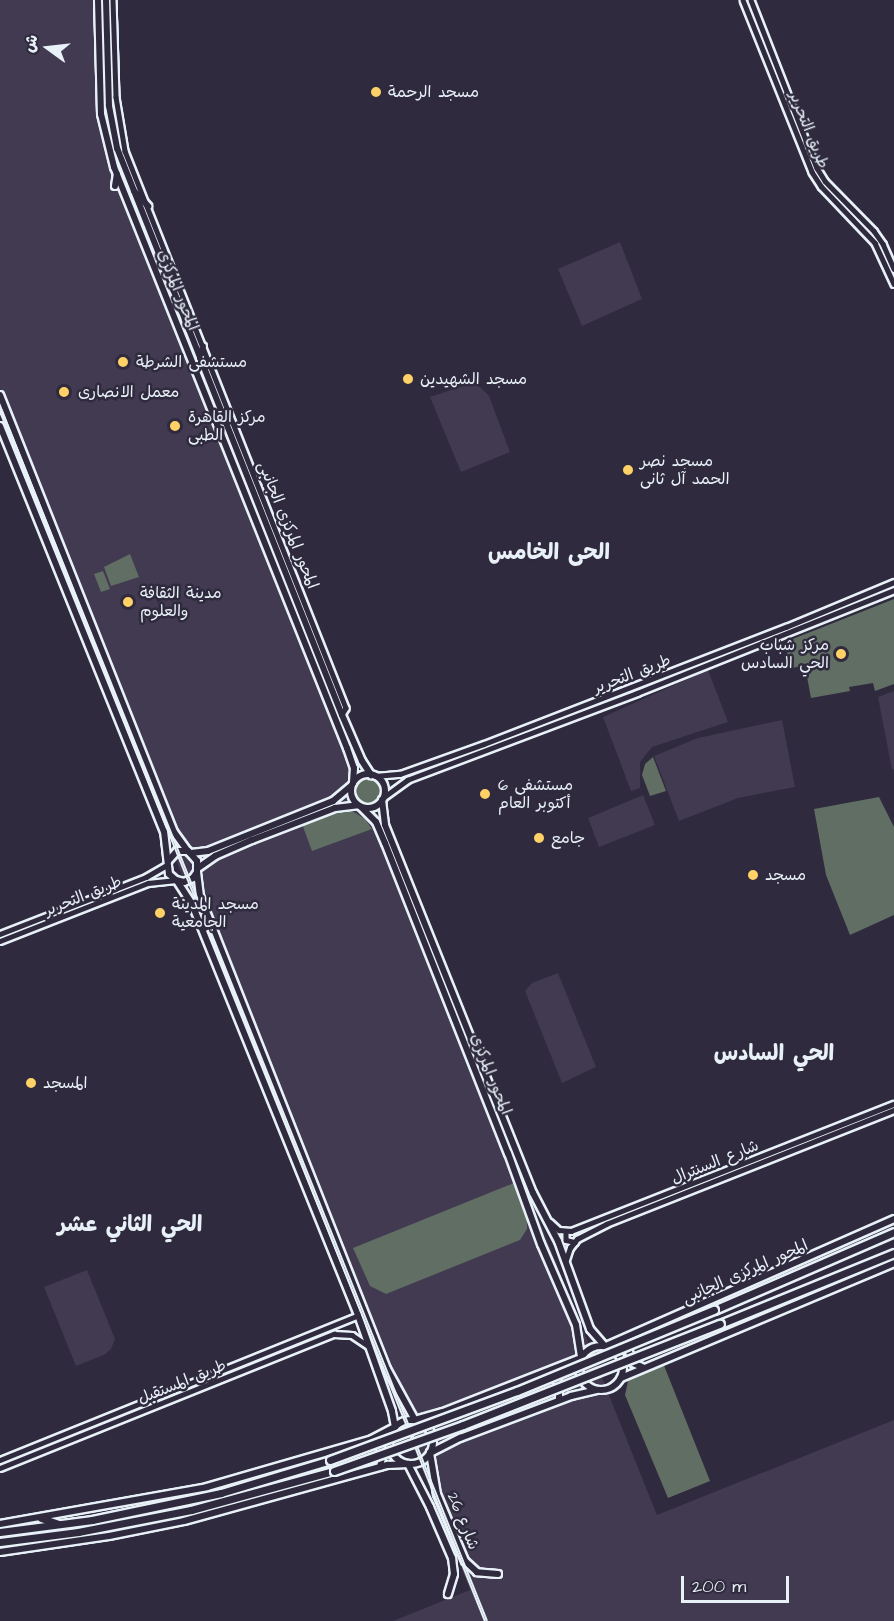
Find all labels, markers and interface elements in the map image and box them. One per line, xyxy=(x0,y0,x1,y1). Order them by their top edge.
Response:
north arrow xyxy=(18,18,78,78)
text: ش xyxy=(18,32,44,55)
place label: مسجد الرحمة xyxy=(388,82,479,102)
marker: مسجد الرحمة xyxy=(369,85,383,99)
street label: طريق التحرير xyxy=(785,89,833,171)
street label: المحور المركزى xyxy=(153,247,203,333)
place label: مستشفى الشرطة xyxy=(136,352,247,372)
marker: مستشفى الشرطة xyxy=(114,353,132,371)
place label: مسجد الشهيدين xyxy=(420,369,527,389)
marker: مسجد الشهيدين xyxy=(401,372,415,386)
place label: معمل الانصارى xyxy=(78,382,179,402)
marker: معمل الانصارى xyxy=(55,383,73,401)
place label: مركز القاهرة الطبى xyxy=(188,407,266,445)
marker: مركز القاهرة الطبى xyxy=(166,417,184,435)
place label: مسجد نصر الحمد آل ثانى xyxy=(640,451,729,489)
street label: المحور المركزى الجانبى xyxy=(254,458,322,592)
marker: مسجد نصر الحمد آل ثانى xyxy=(621,463,635,477)
district label: الحى الخامس xyxy=(488,540,610,566)
place label: مدينة الثقافة والعلوم xyxy=(140,583,221,621)
marker: مدينة الثقافة والعلوم xyxy=(121,595,135,609)
place label: مركز شباب الحي السادس xyxy=(741,635,829,673)
marker: مركز شباب الحي السادس xyxy=(834,647,848,661)
street label: طريق التحرير xyxy=(591,650,673,698)
place label: مستشفى 6 أكتوبر العام xyxy=(498,775,573,813)
marker: مستشفى 6 أكتوبر العام xyxy=(476,785,494,803)
place label: جامع xyxy=(551,828,585,848)
marker: جامع xyxy=(532,831,546,845)
place label: مسجد xyxy=(765,865,806,885)
marker: مسجد xyxy=(746,868,760,882)
street label: طريق التحرير xyxy=(42,872,124,920)
place label: مسجد المدينة الجامعية xyxy=(172,894,259,932)
marker: مسجد المدينة الجامعية xyxy=(153,906,167,920)
street label: المحور المركزى xyxy=(466,1031,516,1117)
district label: الحي السادس xyxy=(714,1041,834,1067)
place label: المسجد xyxy=(43,1073,88,1093)
marker: المسجد xyxy=(24,1076,38,1090)
street label: شارع السنترال xyxy=(668,1136,762,1188)
district label: الحي الثاني عشر xyxy=(58,1212,202,1238)
street label: المحور المركزى الجانبى xyxy=(679,1236,811,1308)
street label: طريق المستقبل xyxy=(135,1356,229,1408)
street label: شارع 26 xyxy=(443,1489,483,1553)
scale bar xyxy=(684,1564,792,1602)
text: 200 m xyxy=(692,1574,746,1599)

